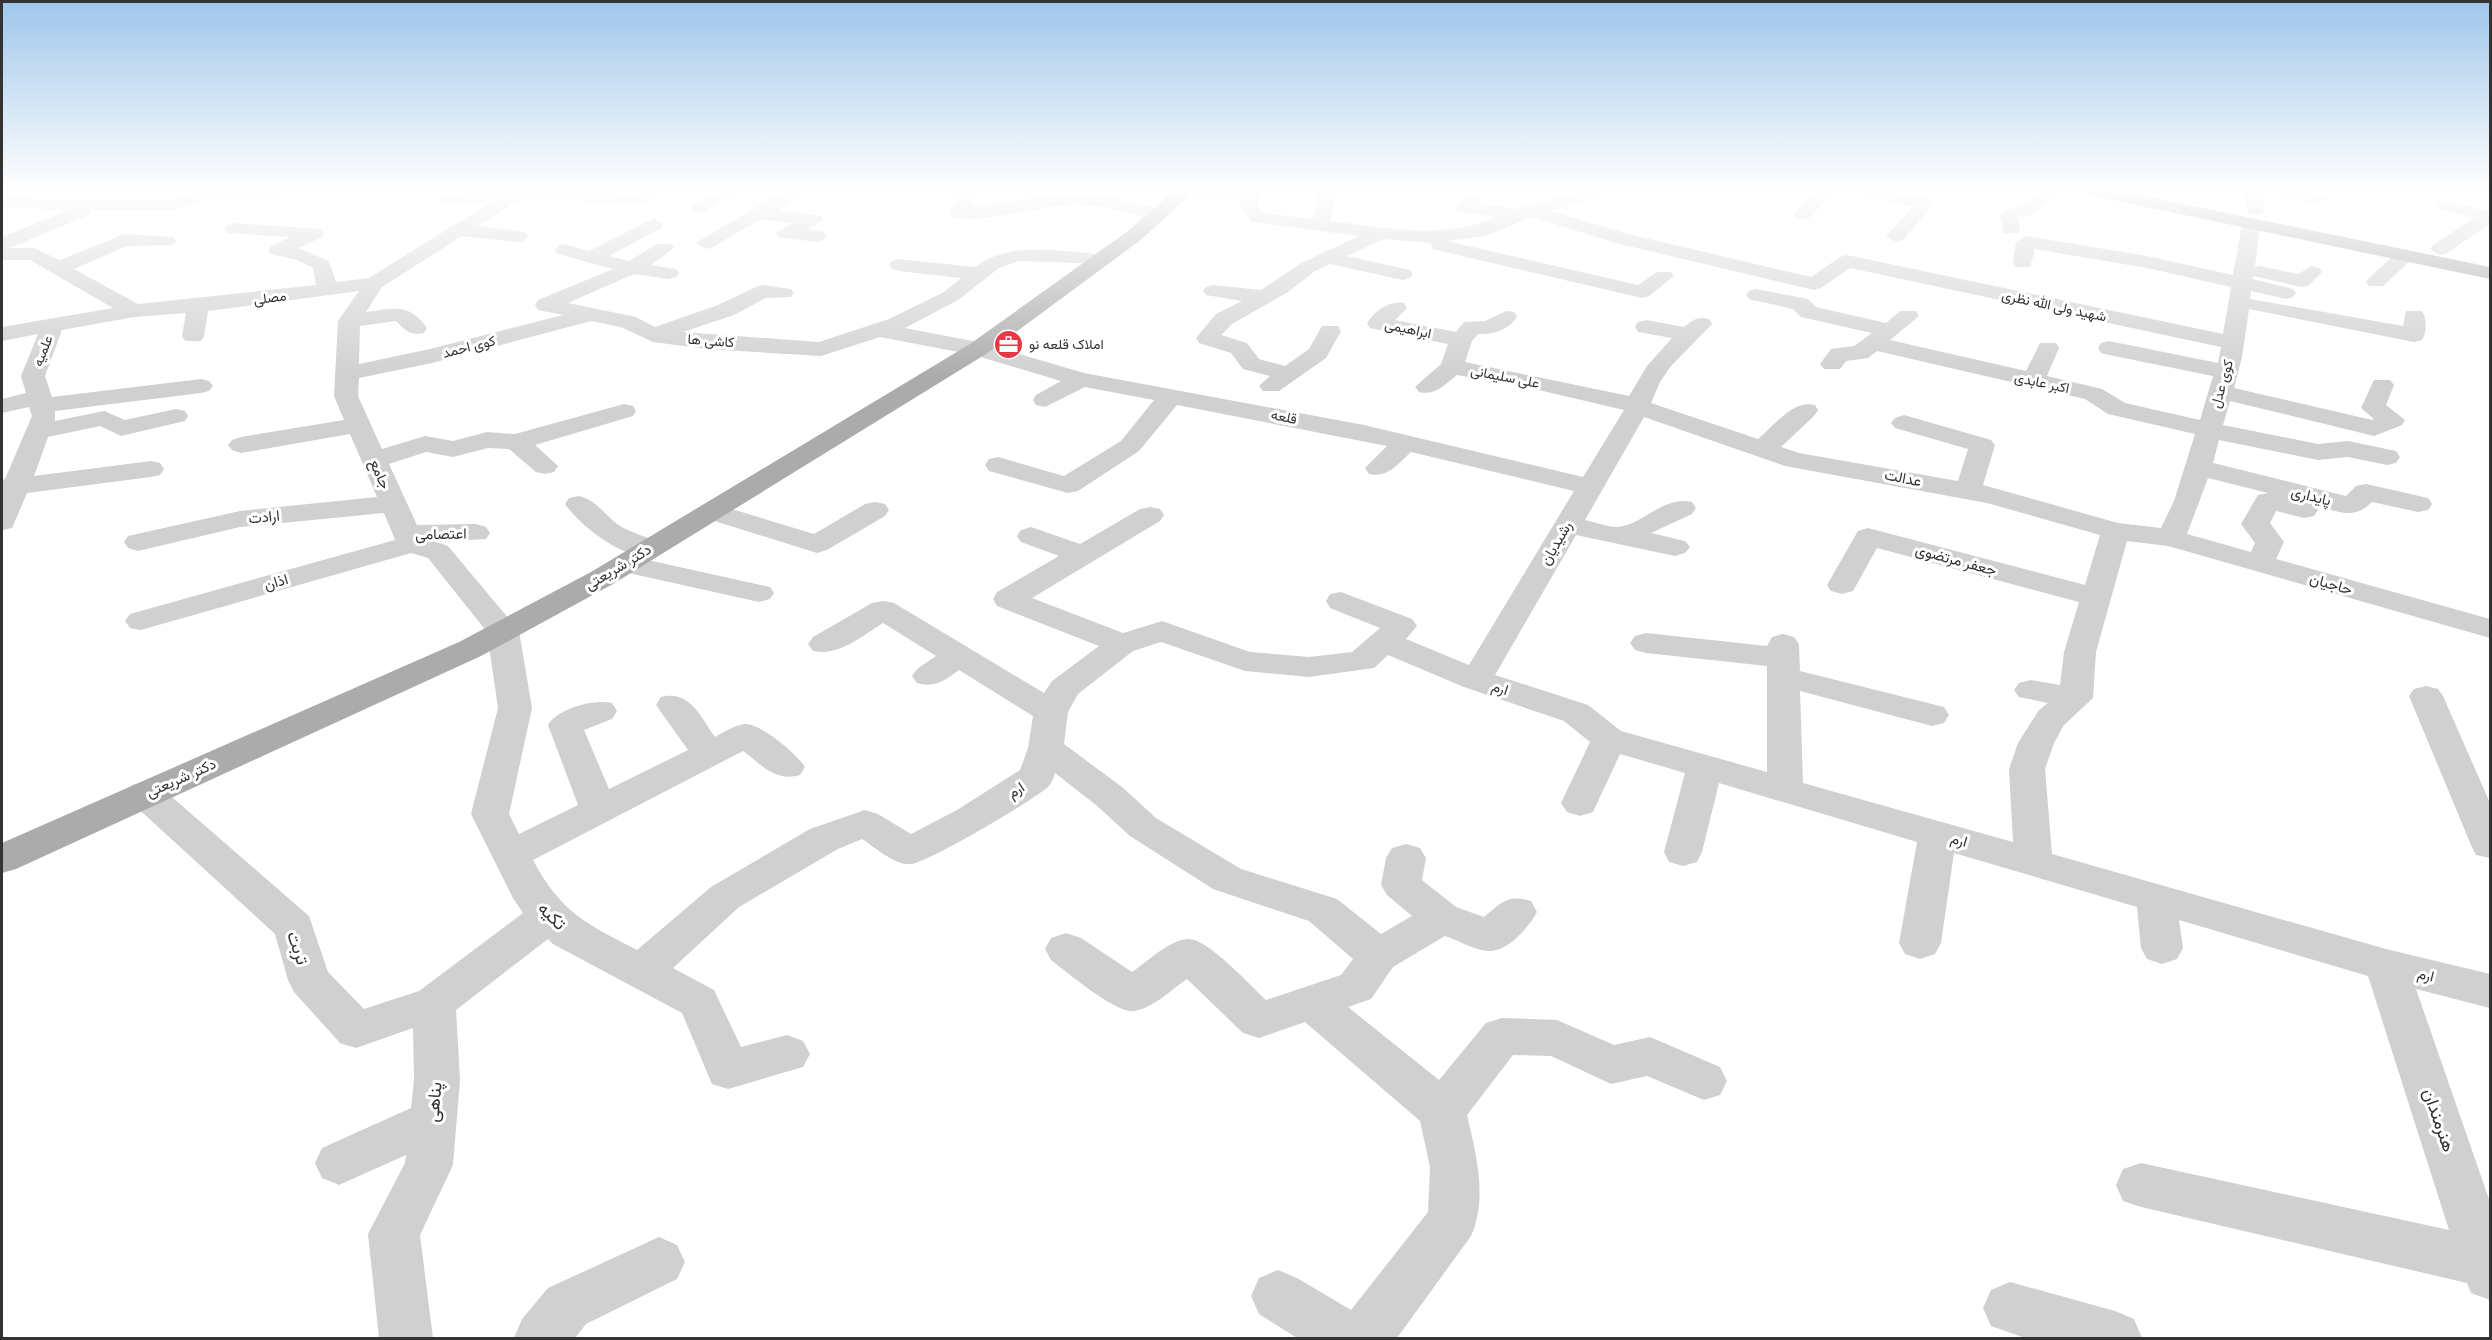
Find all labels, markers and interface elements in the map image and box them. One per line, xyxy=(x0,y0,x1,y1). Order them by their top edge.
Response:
street label: مصلی xyxy=(252,287,288,309)
street label: شهید ولی الله نظری xyxy=(2000,287,2108,325)
street label: ابراهیمی xyxy=(1383,316,1433,342)
office icon: املاک قلعه نو xyxy=(992,328,1024,360)
street label: کاشی ها xyxy=(687,331,735,351)
street label: کوی احمد xyxy=(441,332,497,362)
street label: علمیه xyxy=(29,333,57,369)
place label: املاک قلعه نو xyxy=(1029,336,1104,353)
street label: کوی عدل xyxy=(2207,358,2238,410)
street label: علی سلیمانی xyxy=(1469,362,1541,392)
street label: اکبر عابدی xyxy=(2013,369,2071,397)
street label: قلعه xyxy=(1269,406,1299,428)
street label: جامع xyxy=(364,456,395,493)
street label: عدالت xyxy=(1883,466,1923,490)
street label: پایداری xyxy=(2289,482,2333,511)
street label: ارادت xyxy=(247,506,281,528)
street label: رشیدیان xyxy=(1536,518,1576,568)
street label: اعتصامی xyxy=(415,525,467,544)
street label: دکتر شریعتی xyxy=(581,540,655,595)
street label: جعفر مرتضوی xyxy=(1913,541,1998,580)
street label: حاجیان xyxy=(2308,569,2354,599)
street label: اذان xyxy=(262,570,290,594)
street label: ارم xyxy=(1489,677,1511,700)
street label: دکتر شریعتی xyxy=(143,755,219,802)
street label: ارم xyxy=(1004,778,1028,803)
street label: ارم xyxy=(1948,829,1969,852)
street label: تکیه xyxy=(533,897,571,935)
street label: تربت xyxy=(282,928,314,968)
street label: ارم xyxy=(2416,964,2436,987)
street label: پناهی xyxy=(421,1081,448,1123)
street label: هنرمندان xyxy=(2418,1085,2460,1155)

